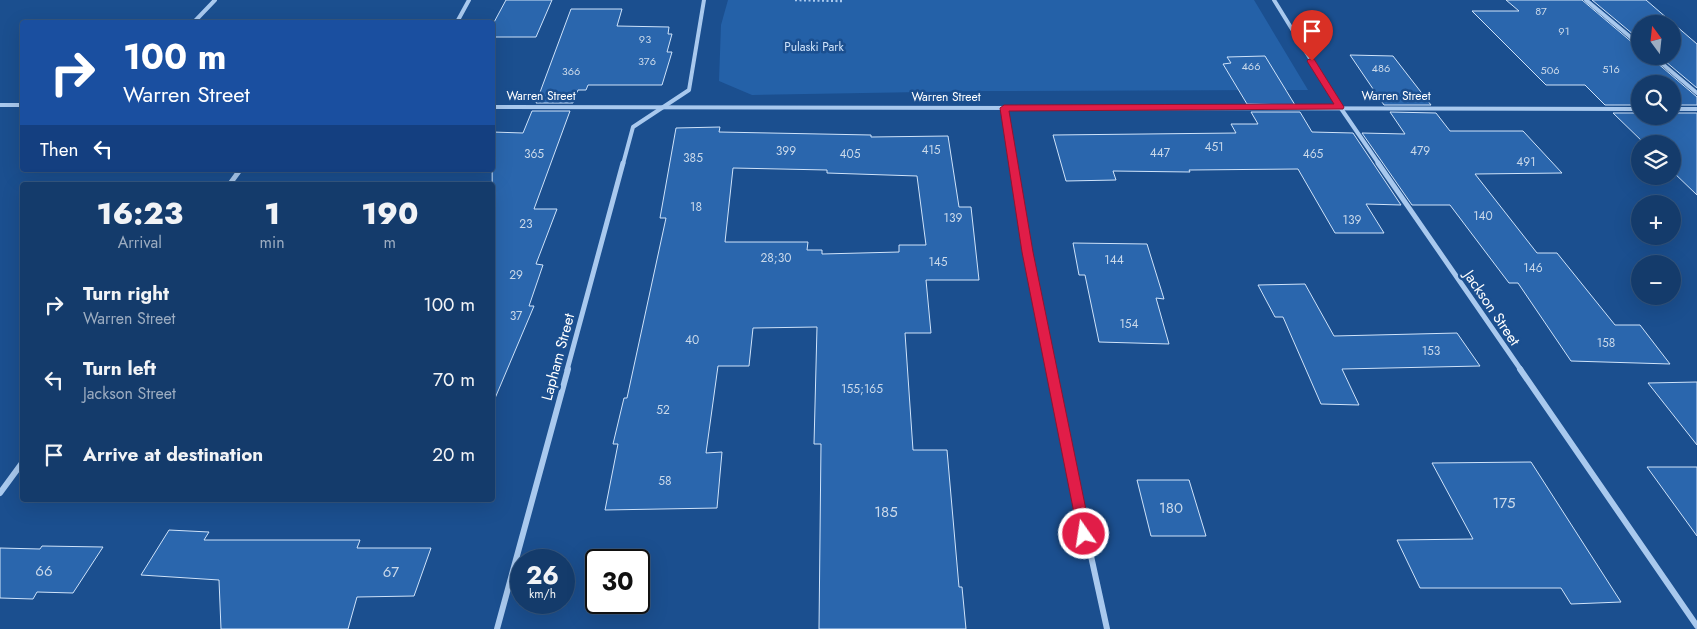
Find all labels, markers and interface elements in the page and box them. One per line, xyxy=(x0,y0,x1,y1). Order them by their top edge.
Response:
house number: 87 xyxy=(1535,3,1547,19)
pin xyxy=(1291,10,1333,61)
north arrow xyxy=(1631,15,1681,65)
map controls xyxy=(1631,15,1681,305)
icon: arrive xyxy=(1298,17,1326,45)
house number: 91 xyxy=(1558,23,1570,39)
house number: 93 xyxy=(639,31,651,47)
text: 100 m xyxy=(123,32,226,82)
park label: Pulaski Park xyxy=(784,38,844,56)
icon: right xyxy=(40,40,105,105)
house number: 376 xyxy=(638,53,656,69)
house number: 466 xyxy=(1241,58,1261,74)
house number: 486 xyxy=(1372,60,1390,76)
house number: 516 xyxy=(1602,61,1620,77)
house number: 506 xyxy=(1540,62,1560,78)
house number: 366 xyxy=(562,63,580,79)
button: search xyxy=(1631,75,1681,125)
text: Warren Street xyxy=(123,78,250,110)
street label: Warren Street xyxy=(506,87,576,105)
street label: Warren Street xyxy=(1361,87,1431,105)
street label: Warren Street xyxy=(911,88,981,106)
icon: left xyxy=(89,135,117,163)
button: layers xyxy=(1631,135,1681,185)
text: Then xyxy=(40,136,79,163)
house number: 451 xyxy=(1204,138,1224,156)
house number: 415 xyxy=(921,141,941,159)
house number: 399 xyxy=(776,142,796,160)
house number: 479 xyxy=(1410,142,1430,160)
house number: 447 xyxy=(1150,144,1171,162)
house number: 365 xyxy=(524,145,544,163)
house number: 405 xyxy=(840,145,861,163)
house number: 465 xyxy=(1303,145,1324,163)
house number: 385 xyxy=(683,149,703,167)
house number: 491 xyxy=(1516,153,1536,171)
text: 16:23 xyxy=(97,192,183,235)
text: 1 xyxy=(264,192,280,235)
text: 190 xyxy=(361,192,418,235)
button: + xyxy=(1631,195,1681,245)
house number: 18 xyxy=(690,198,702,216)
house number: 140 xyxy=(1473,207,1493,225)
house number: 139 xyxy=(944,209,963,227)
house number: 139 xyxy=(1343,211,1362,229)
house number: 23 xyxy=(519,215,533,233)
text: Arrival xyxy=(118,231,162,254)
text: min xyxy=(260,231,285,254)
text: m xyxy=(384,231,396,254)
house number: 28;30 xyxy=(760,249,792,267)
house number: 144 xyxy=(1104,251,1124,269)
house number: 145 xyxy=(928,253,948,271)
button: − xyxy=(1631,255,1681,305)
house number: 146 xyxy=(1523,259,1543,277)
street label: Jackson Street xyxy=(1457,264,1526,351)
house number: 29 xyxy=(509,266,523,284)
text: Turn right xyxy=(83,280,169,307)
icon: right xyxy=(40,291,68,319)
text: 100 m xyxy=(423,291,475,318)
text: Warren Street xyxy=(83,307,175,330)
house number: 37 xyxy=(510,307,523,325)
street label: Lapham Street xyxy=(536,311,580,403)
house number: 154 xyxy=(1119,315,1139,333)
house number: 40 xyxy=(685,331,699,349)
house number: 158 xyxy=(1597,334,1615,352)
house number: 153 xyxy=(1422,342,1441,360)
text: Turn left xyxy=(83,355,156,382)
icon: left xyxy=(40,366,68,394)
text: 70 m xyxy=(433,366,475,393)
house number: 155;165 xyxy=(841,380,883,398)
text: Jackson Street xyxy=(83,382,176,405)
house number: 52 xyxy=(656,401,670,419)
icon: arrive xyxy=(40,441,68,469)
text: Arrive at destination xyxy=(83,441,263,468)
text: 20 m xyxy=(432,441,475,468)
house number: 58 xyxy=(658,472,672,490)
house number: 175 xyxy=(1492,492,1516,514)
house number: 180 xyxy=(1159,497,1183,519)
house number: 185 xyxy=(874,501,898,523)
position arrow xyxy=(1057,507,1109,559)
speed limit sign: 30 xyxy=(585,549,650,614)
text: 26 xyxy=(526,557,559,593)
house number: 66 xyxy=(35,560,53,582)
house number: 67 xyxy=(383,561,399,583)
text: km/h xyxy=(529,585,556,603)

